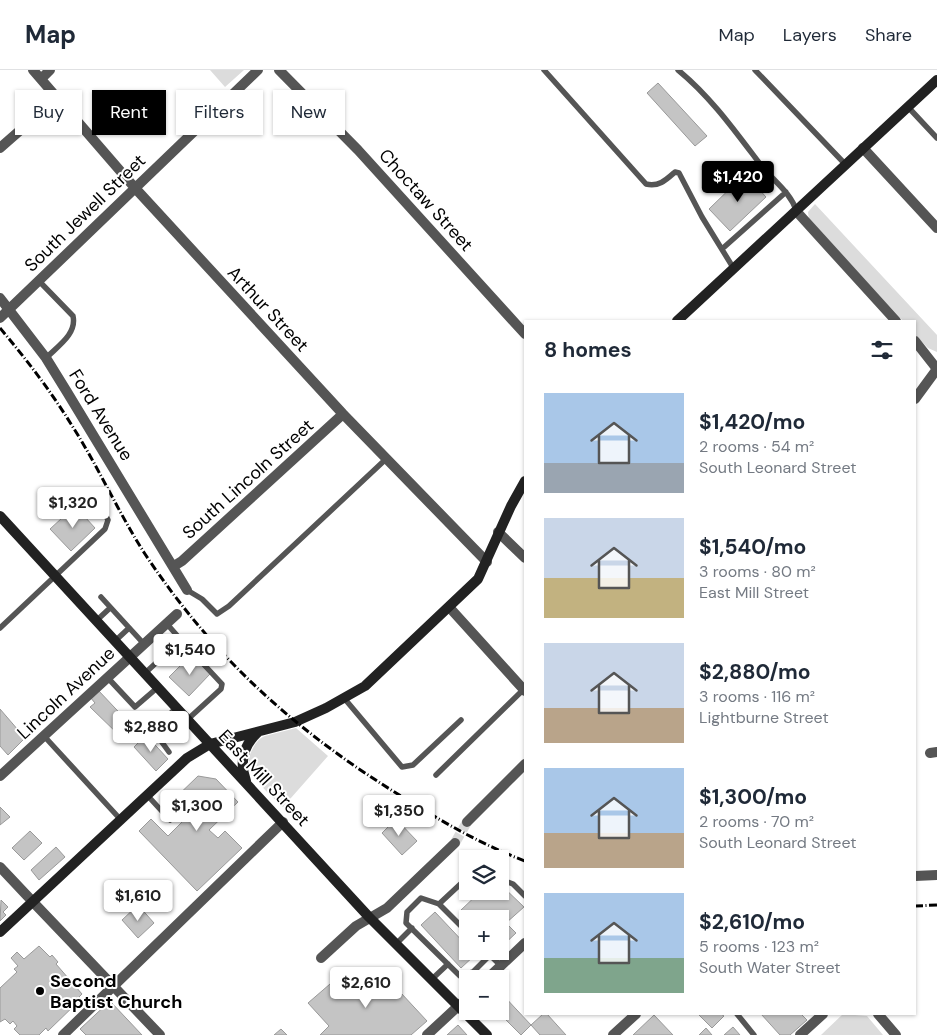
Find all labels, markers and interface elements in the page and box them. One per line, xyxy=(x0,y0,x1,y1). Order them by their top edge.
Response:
text: Map xyxy=(25,19,76,50)
text: Map xyxy=(719,23,755,47)
text: Layers xyxy=(783,23,837,47)
text: Share xyxy=(865,23,912,47)
chip: Buy xyxy=(15,90,82,135)
chip: Rent xyxy=(92,90,166,135)
chip: Filters xyxy=(176,90,263,135)
chip: New xyxy=(273,90,345,135)
street label: Choctaw Street xyxy=(374,144,478,256)
street label: South Jewell Street xyxy=(19,149,151,277)
pin: $1,420 xyxy=(697,160,779,203)
text: $1,420 xyxy=(713,166,763,187)
street label: Arthur Street xyxy=(222,261,314,357)
text: 8 homes xyxy=(544,336,632,364)
icon: filters xyxy=(868,336,896,364)
street label: Ford Avenue xyxy=(63,365,139,465)
text: $1,420/mo xyxy=(699,408,805,436)
icon: home xyxy=(584,413,644,473)
street label: South Lincoln Street xyxy=(177,414,319,544)
text: 2 rooms · 54 m² xyxy=(699,436,814,457)
text: South Leonard Street xyxy=(699,457,856,478)
pin: $1,320 xyxy=(32,486,114,529)
text: $1,320 xyxy=(48,492,98,513)
text: $1,540/mo xyxy=(699,533,806,561)
icon: home xyxy=(584,538,644,598)
text: 3 rooms · 80 m² xyxy=(699,561,816,582)
text: East Mill Street xyxy=(699,582,809,603)
pin: $1,540 xyxy=(149,634,231,676)
text: $1,540 xyxy=(164,639,216,660)
street label: Lincoln Avenue xyxy=(12,641,120,745)
text: $2,880/mo xyxy=(699,658,811,686)
icon: home xyxy=(584,663,644,723)
text: 3 rooms · 116 m² xyxy=(699,686,815,707)
text: Lightburne Street xyxy=(699,707,829,728)
pin: $2,880 xyxy=(110,710,192,753)
text: $2,880 xyxy=(124,716,178,737)
street label: East Mill Street xyxy=(213,725,315,831)
text: $1,300/mo xyxy=(699,783,807,811)
icon: home xyxy=(584,788,644,848)
pin: $1,300 xyxy=(156,790,238,832)
pin: $1,350 xyxy=(358,794,440,837)
text: $1,300 xyxy=(171,795,223,816)
text: $1,350 xyxy=(374,800,424,821)
text: 2 rooms · 70 m² xyxy=(699,811,814,832)
text: South Leonard Street xyxy=(699,832,856,853)
map controls xyxy=(459,850,509,1020)
button: layers xyxy=(459,850,509,900)
pin: $1,610 xyxy=(97,880,179,922)
text: $1,610 xyxy=(115,885,161,906)
text: $2,610/mo xyxy=(699,908,805,936)
button: + xyxy=(459,910,509,960)
icon: home xyxy=(584,913,644,973)
text: 5 rooms · 123 m² xyxy=(699,936,819,957)
text: South Water Street xyxy=(699,957,841,978)
pin: $2,610 xyxy=(325,966,407,1009)
place label: Second Baptist Church xyxy=(50,969,182,1014)
button: − xyxy=(459,970,509,1020)
text: $2,610 xyxy=(341,972,391,993)
marker: Second Baptist Church xyxy=(34,985,46,997)

